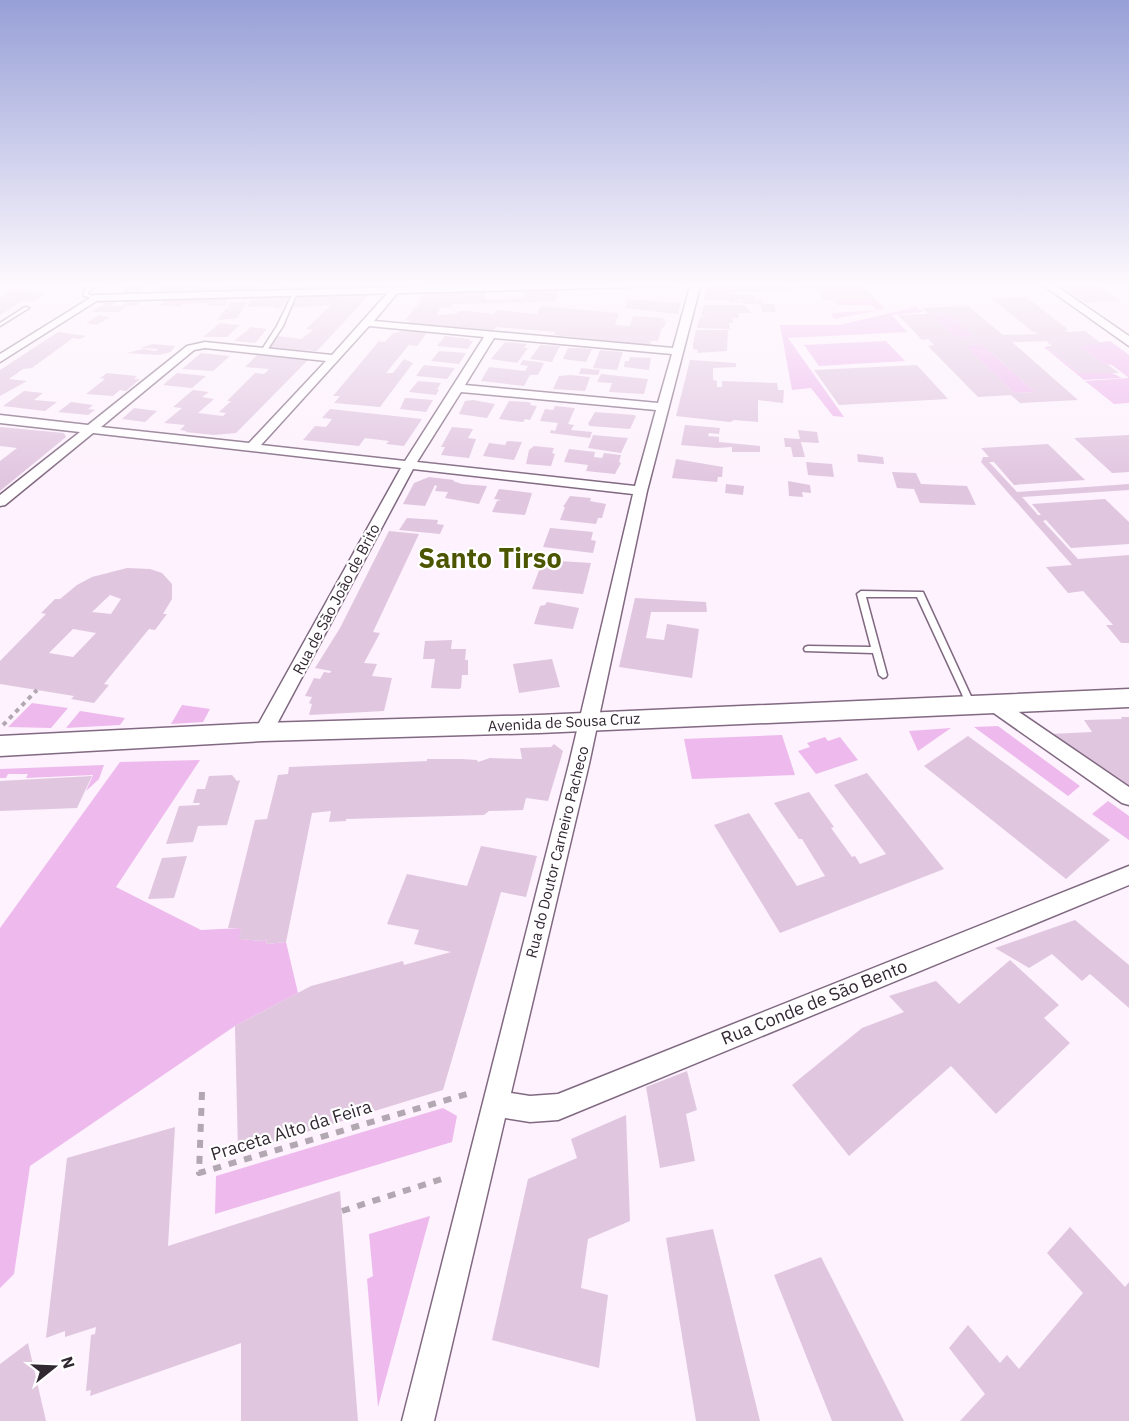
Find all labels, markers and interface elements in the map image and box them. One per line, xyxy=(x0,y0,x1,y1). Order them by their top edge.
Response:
street label: Rua de São João de Brito xyxy=(288,520,384,678)
district label: Santo Tirso xyxy=(418,540,562,575)
street label: Avenida de Sousa Cruz xyxy=(487,709,641,735)
street label: Rua do Doutor Carneiro Pacheco xyxy=(521,744,593,960)
street label: Rua Conde de São Bento xyxy=(718,954,910,1050)
street label: Praceta Alto da Feira xyxy=(208,1094,375,1165)
north arrow xyxy=(24,1337,84,1397)
text: N xyxy=(57,1354,80,1371)

